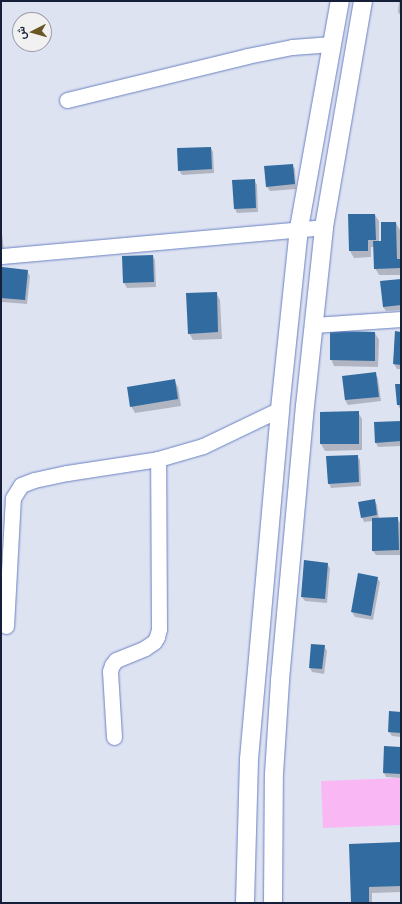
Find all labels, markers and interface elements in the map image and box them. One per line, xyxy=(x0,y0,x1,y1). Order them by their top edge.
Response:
north arrow xyxy=(12,12,52,52)
text: ش xyxy=(14,26,28,40)

